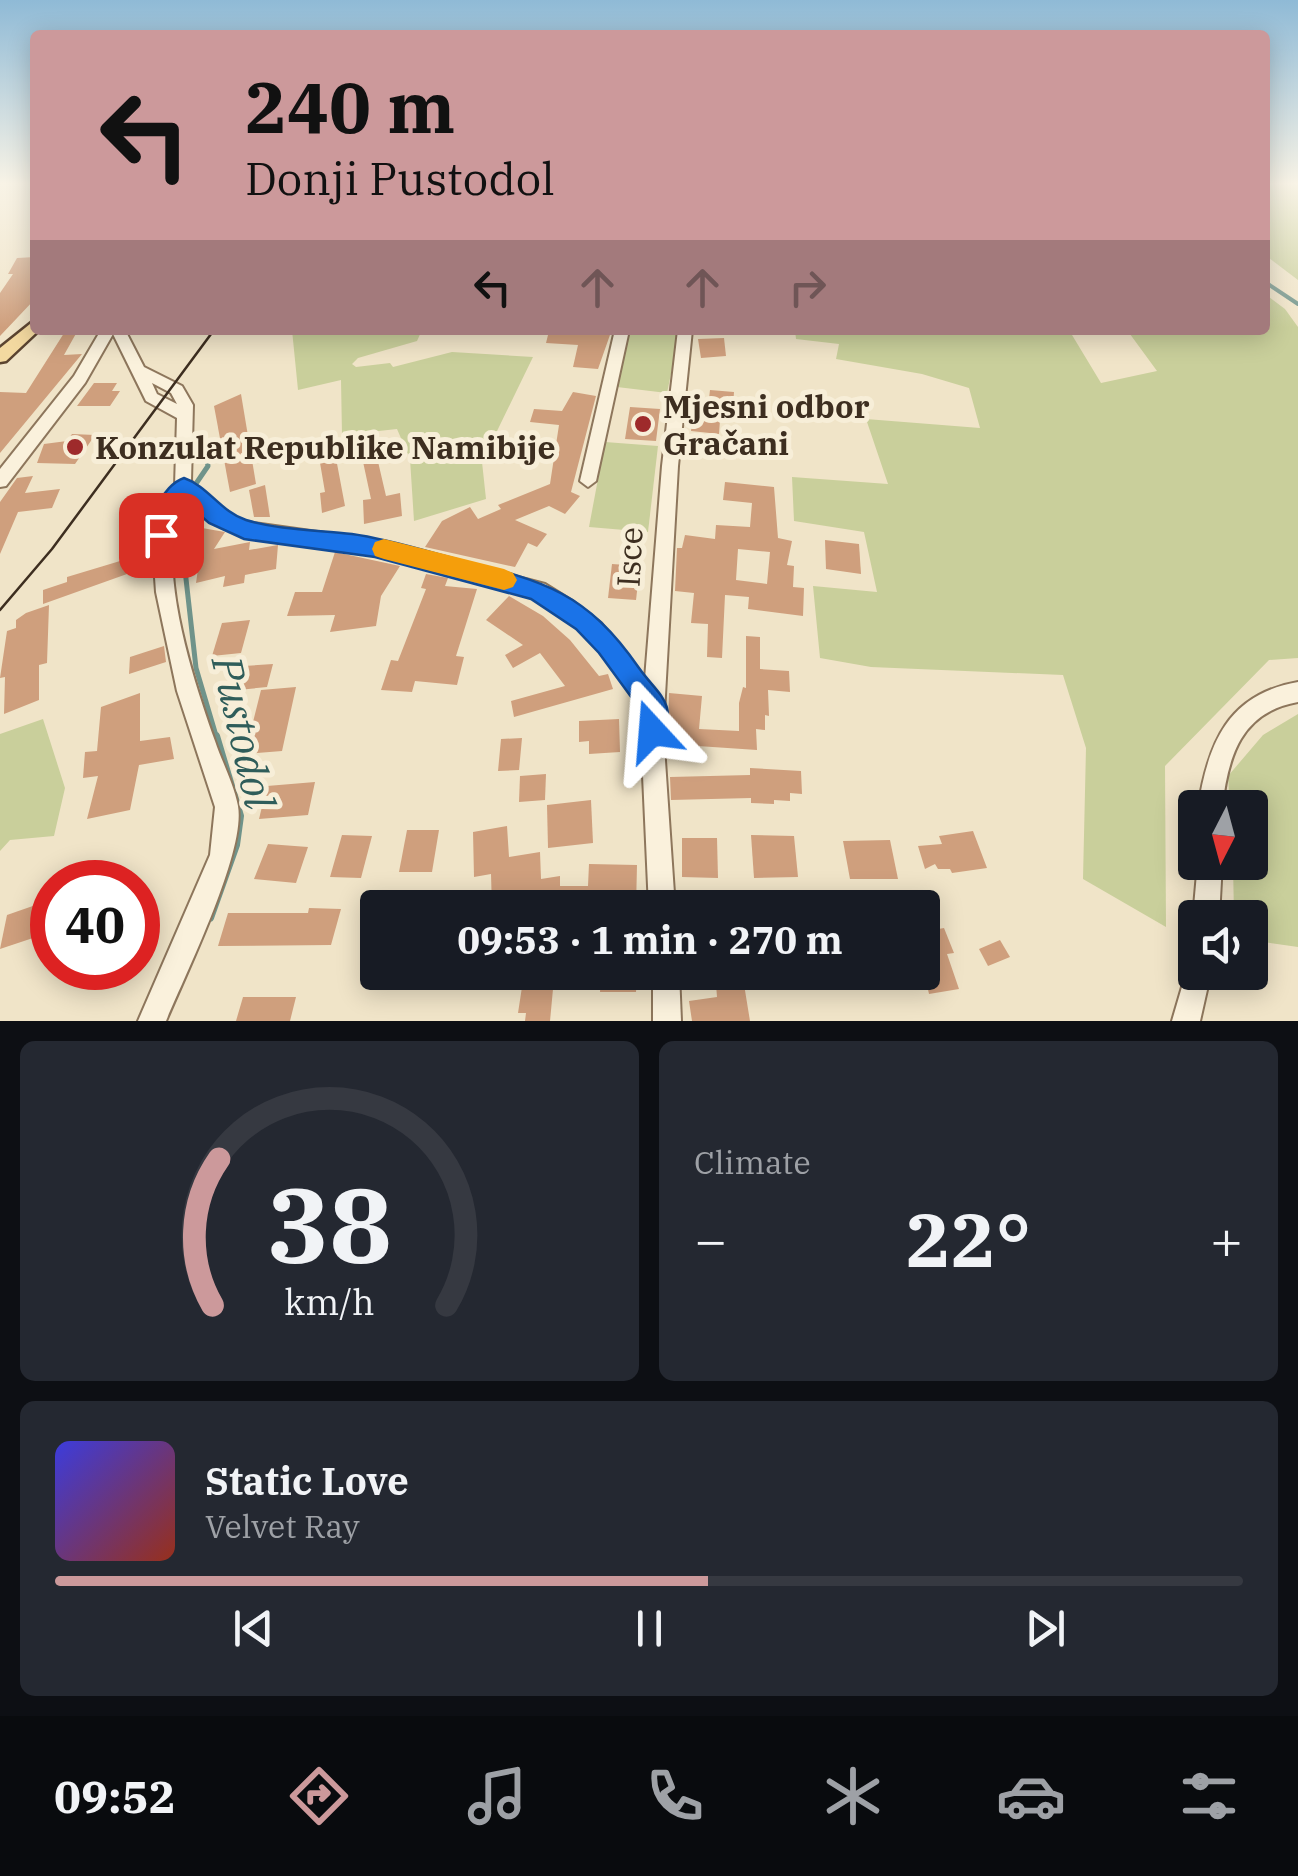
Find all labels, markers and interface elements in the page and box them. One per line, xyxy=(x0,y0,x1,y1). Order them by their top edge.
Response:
text: 240 m xyxy=(245,61,455,152)
icon: left xyxy=(80,70,210,200)
text: Donji Pustodol xyxy=(245,149,555,207)
icon: left xyxy=(465,260,520,315)
icon: ahead xyxy=(570,260,625,315)
icon: ahead xyxy=(675,260,730,315)
icon: right xyxy=(780,260,835,315)
place label: Mjesni odbor Gračani xyxy=(663,385,870,464)
marker: Mjesni odbor Gračani xyxy=(632,413,654,435)
place label: Konzulat Republike Namibije xyxy=(95,426,556,468)
marker: Konzulat Republike Namibije xyxy=(64,436,86,458)
pin xyxy=(119,493,204,578)
icon: arrive xyxy=(134,508,189,563)
street label: Isce xyxy=(606,526,652,588)
water label: Pustodol xyxy=(200,649,288,815)
position arrow xyxy=(600,679,704,783)
north arrow xyxy=(1178,790,1268,880)
map controls xyxy=(1178,790,1268,990)
speed limit sign: 40 xyxy=(30,860,160,990)
button: sound xyxy=(1178,900,1268,990)
text: 09:53 · 1 min · 270 m xyxy=(457,915,843,964)
text: Climate xyxy=(694,1141,811,1183)
text: 38 xyxy=(267,1156,392,1292)
text: 22° xyxy=(906,1190,1031,1288)
text: − xyxy=(694,1204,727,1275)
text: + xyxy=(1210,1204,1243,1275)
text: km/h xyxy=(284,1278,375,1325)
text: Static Love xyxy=(205,1456,409,1505)
text: Velvet Ray xyxy=(205,1505,360,1547)
icon: previous xyxy=(226,1601,281,1656)
icon: pause xyxy=(622,1601,677,1656)
icon: next xyxy=(1018,1601,1073,1656)
icon: directions xyxy=(284,1761,354,1831)
icon: music xyxy=(462,1761,532,1831)
icon: phone xyxy=(640,1761,710,1831)
icon: climate xyxy=(818,1761,888,1831)
icon: car xyxy=(996,1761,1066,1831)
icon: filters xyxy=(1174,1761,1244,1831)
text: 09:52 xyxy=(54,1767,176,1825)

